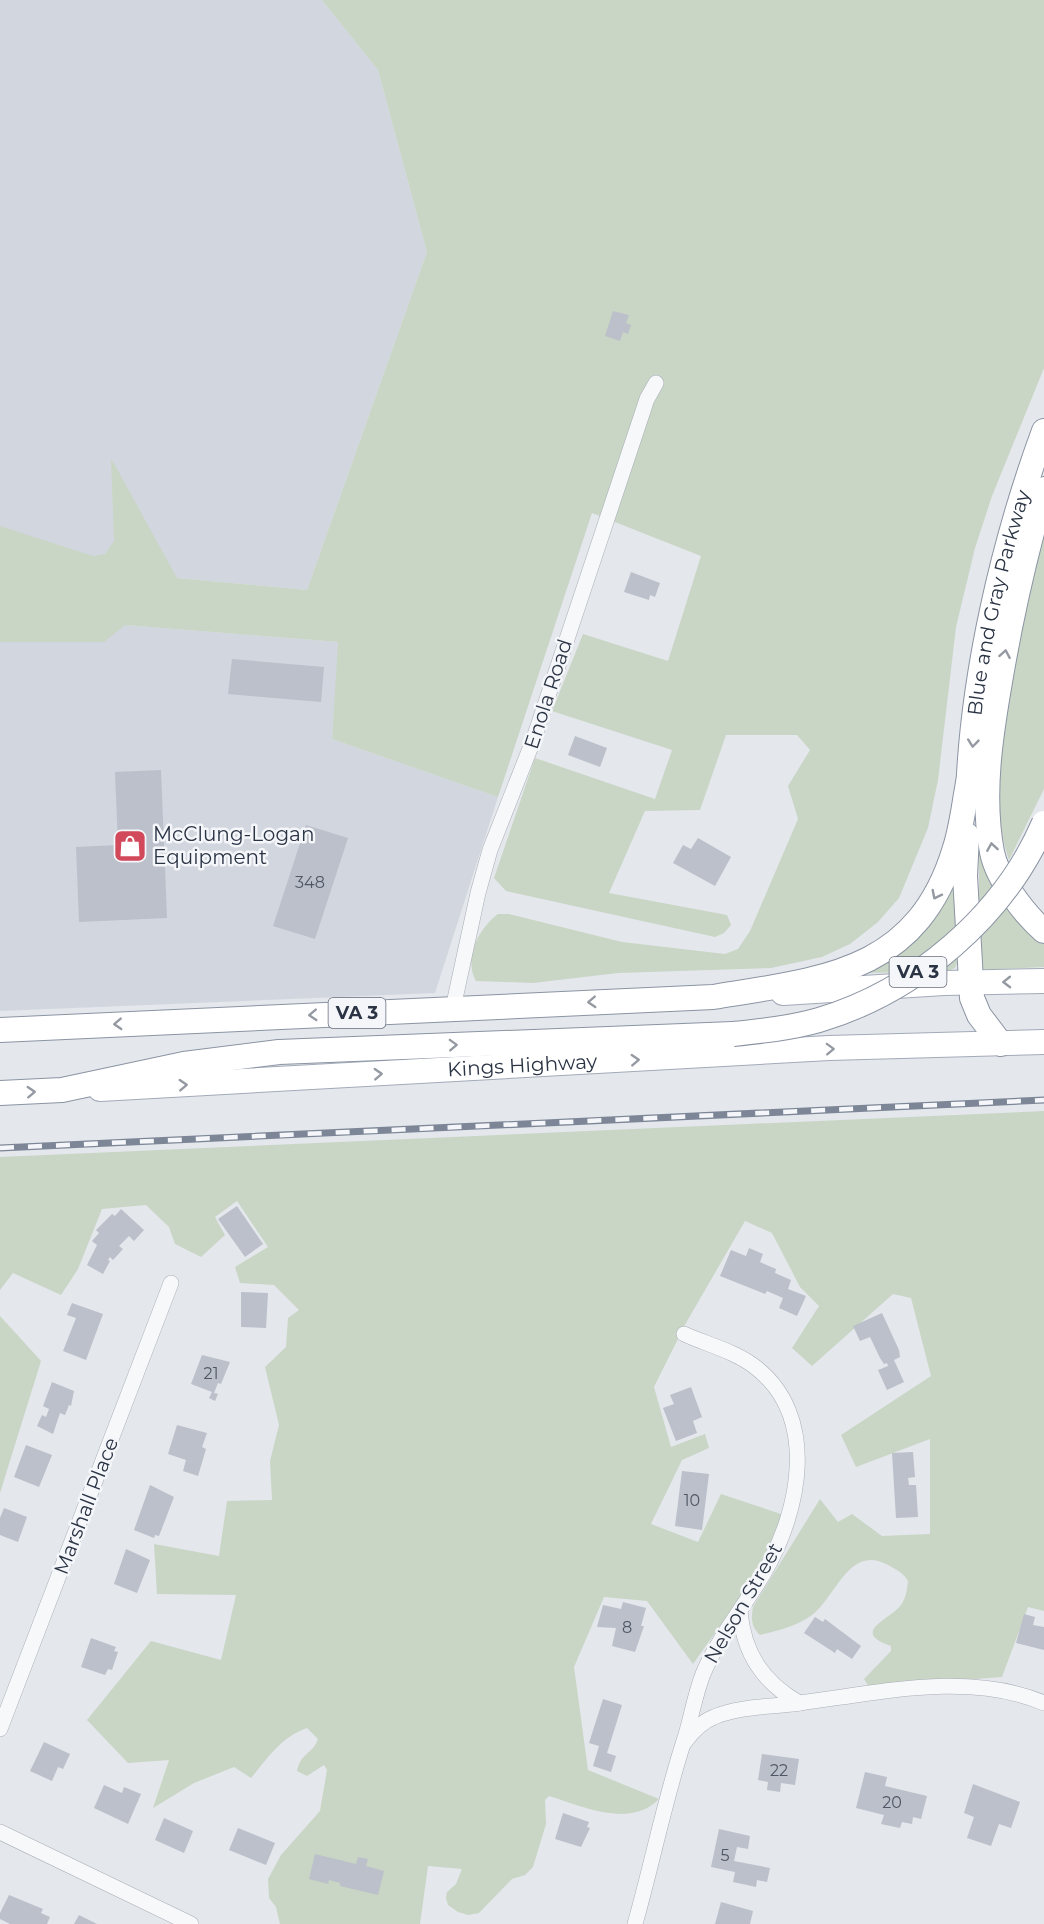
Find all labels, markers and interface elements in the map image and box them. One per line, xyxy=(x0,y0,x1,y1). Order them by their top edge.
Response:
street label: Blue and Gray Parkway xyxy=(962,487,1035,717)
street label: Enola Road xyxy=(519,636,577,752)
one-way arrow xyxy=(998,649,1010,659)
one-way arrow xyxy=(967,738,979,747)
place label: McClung-Logan Equipment xyxy=(153,822,314,869)
shop icon: McClung-Logan Equipment xyxy=(112,828,148,864)
one-way arrow xyxy=(987,843,999,852)
house number: 348 xyxy=(295,873,325,892)
one-way arrow xyxy=(932,888,943,899)
road number: VA 3 xyxy=(890,957,946,987)
one-way arrow xyxy=(1002,975,1011,988)
one-way arrow xyxy=(587,996,596,1009)
road number: VA 3 xyxy=(328,998,386,1028)
one-way arrow xyxy=(309,1009,318,1022)
one-way arrow xyxy=(114,1018,123,1031)
one-way arrow xyxy=(448,1039,457,1052)
one-way arrow xyxy=(826,1042,835,1055)
street label: Kings Highway xyxy=(447,1049,598,1081)
one-way arrow xyxy=(631,1053,640,1066)
one-way arrow xyxy=(373,1068,382,1081)
one-way arrow xyxy=(179,1078,188,1091)
one-way arrow xyxy=(26,1085,35,1098)
house number: 21 xyxy=(204,1364,218,1383)
street label: Marshall Place xyxy=(49,1434,123,1578)
house number: 10 xyxy=(684,1491,700,1510)
street label: Nelson Street xyxy=(699,1538,787,1668)
house number: 8 xyxy=(622,1618,632,1637)
house number: 22 xyxy=(770,1761,788,1780)
house number: 20 xyxy=(882,1793,902,1812)
house number: 5 xyxy=(720,1846,730,1865)

